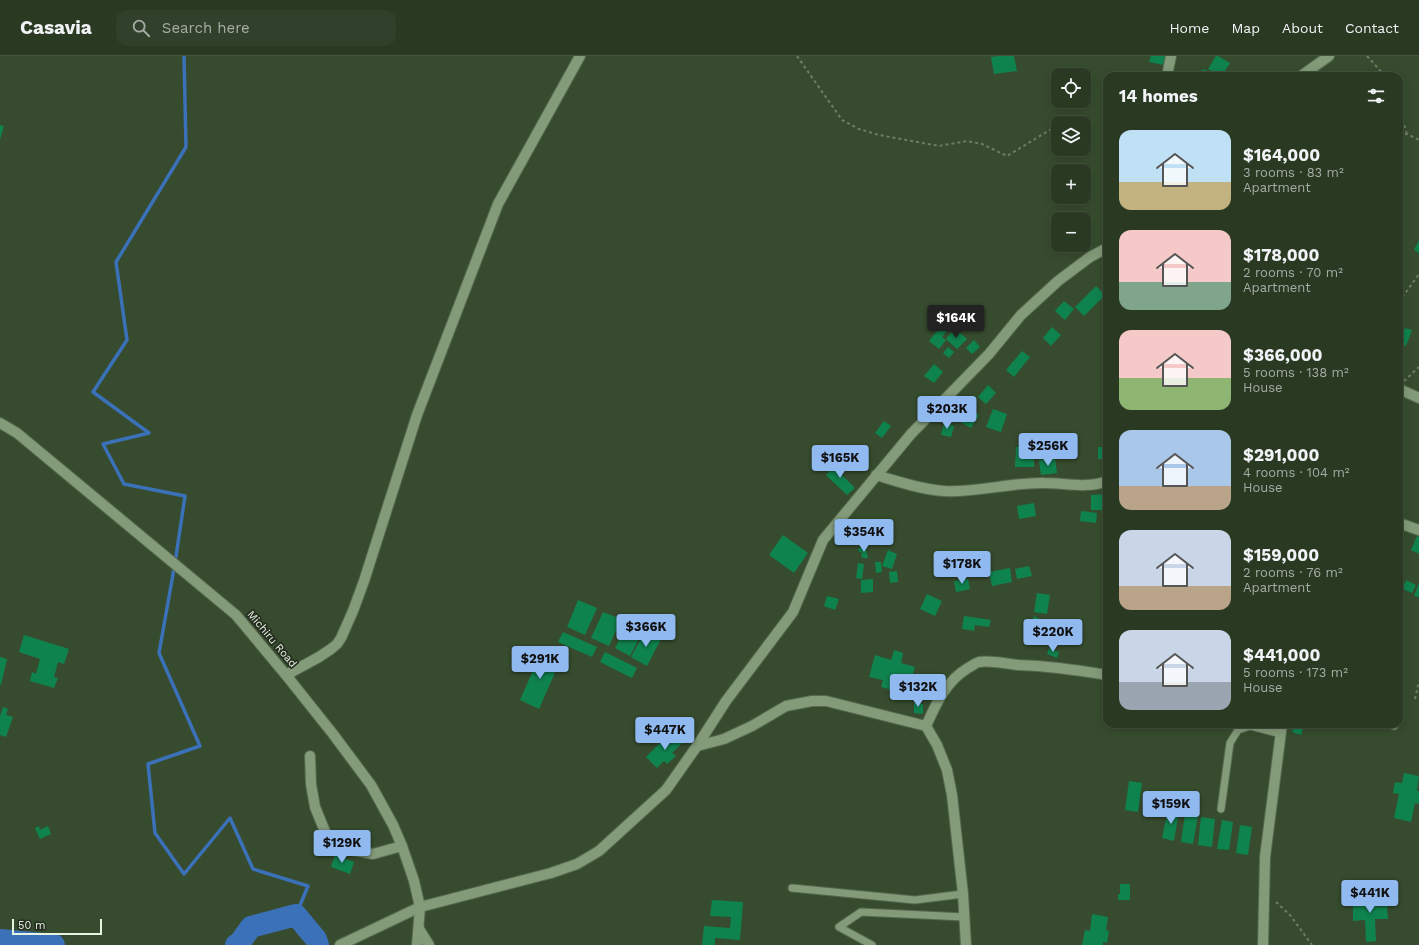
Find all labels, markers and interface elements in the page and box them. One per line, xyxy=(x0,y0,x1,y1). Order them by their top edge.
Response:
search box xyxy=(116,10,396,46)
text: Casavia xyxy=(20,16,92,39)
icon: search xyxy=(130,17,152,39)
text: Search here xyxy=(162,19,250,37)
text: Home xyxy=(1169,20,1209,36)
text: Map xyxy=(1231,20,1260,36)
text: About xyxy=(1282,20,1323,36)
text: Contact xyxy=(1345,20,1399,36)
map controls xyxy=(1051,68,1091,252)
button: locate xyxy=(1051,68,1091,108)
icon: filters xyxy=(1365,85,1387,107)
text: 14 homes xyxy=(1119,86,1198,106)
button: layers xyxy=(1051,116,1091,156)
text: $164,000 xyxy=(1243,145,1320,165)
icon: home xyxy=(1151,146,1199,194)
button: + xyxy=(1051,164,1091,204)
text: 3 rooms · 83 m² xyxy=(1243,165,1344,180)
text: Apartment xyxy=(1243,180,1311,195)
button: − xyxy=(1051,212,1091,252)
text: $178,000 xyxy=(1243,245,1320,265)
icon: home xyxy=(1151,246,1199,294)
text: 2 rooms · 70 m² xyxy=(1243,265,1343,280)
text: Apartment xyxy=(1243,280,1311,295)
pin: $164K xyxy=(928,305,984,339)
text: $164K xyxy=(936,310,976,325)
text: $366,000 xyxy=(1243,345,1323,365)
icon: home xyxy=(1151,346,1199,394)
text: 5 rooms · 138 m² xyxy=(1243,365,1349,380)
text: House xyxy=(1243,380,1283,395)
pin: $203K xyxy=(919,396,975,430)
text: $203K xyxy=(926,401,968,416)
pin: $256K xyxy=(1020,433,1076,467)
text: $256K xyxy=(1028,438,1068,453)
pin: $165K xyxy=(812,445,868,479)
text: $291,000 xyxy=(1243,445,1319,465)
icon: home xyxy=(1151,446,1199,494)
text: $165K xyxy=(821,450,859,465)
text: 4 rooms · 104 m² xyxy=(1243,465,1350,480)
text: House xyxy=(1243,480,1283,495)
pin: $354K xyxy=(836,519,892,553)
text: $354K xyxy=(843,524,885,539)
text: $159,000 xyxy=(1243,545,1319,565)
icon: home xyxy=(1151,546,1199,594)
pin: $178K xyxy=(934,551,990,585)
text: $178K xyxy=(943,556,981,571)
text: 2 rooms · 76 m² xyxy=(1243,565,1343,580)
text: Apartment xyxy=(1243,580,1311,595)
street label: Michiru Road xyxy=(244,608,300,670)
pin: $366K xyxy=(618,614,674,648)
text: $366K xyxy=(625,619,667,634)
pin: $220K xyxy=(1025,619,1081,653)
text: $220K xyxy=(1032,624,1074,639)
text: $441,000 xyxy=(1243,645,1320,665)
pin: $291K xyxy=(512,646,568,680)
icon: home xyxy=(1151,646,1199,694)
text: $291K xyxy=(521,651,559,666)
text: 5 rooms · 173 m² xyxy=(1243,665,1348,680)
pin: $132K xyxy=(890,674,946,708)
text: $132K xyxy=(899,679,937,694)
text: House xyxy=(1243,680,1283,695)
pin: $447K xyxy=(637,717,693,751)
text: $447K xyxy=(644,722,686,737)
pin: $159K xyxy=(1143,791,1199,825)
text: $159K xyxy=(1152,796,1190,811)
pin: $129K xyxy=(314,830,370,864)
text: $129K xyxy=(323,835,361,850)
pin: $441K xyxy=(1342,880,1398,914)
text: $441K xyxy=(1350,885,1390,900)
scale bar xyxy=(12,917,102,936)
text: 50 m xyxy=(18,919,45,932)

